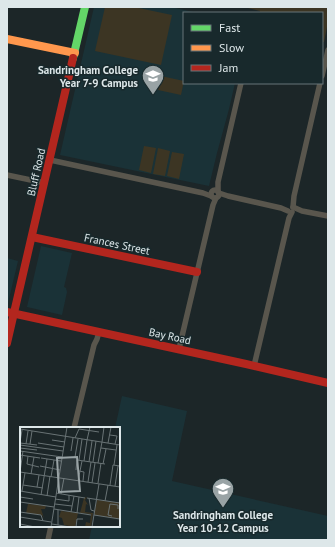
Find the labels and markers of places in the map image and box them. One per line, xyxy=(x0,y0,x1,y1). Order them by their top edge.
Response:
place label: Sandringham College Year 7-9 Campus xyxy=(38,63,138,90)
school or university icon: Sandringham College Year 7-9 Campus xyxy=(140,63,166,96)
school or university icon: Sandringham College Year 10-12 Campus xyxy=(210,476,236,509)
place label: Sandringham College Year 10-12 Campus xyxy=(173,508,273,535)

